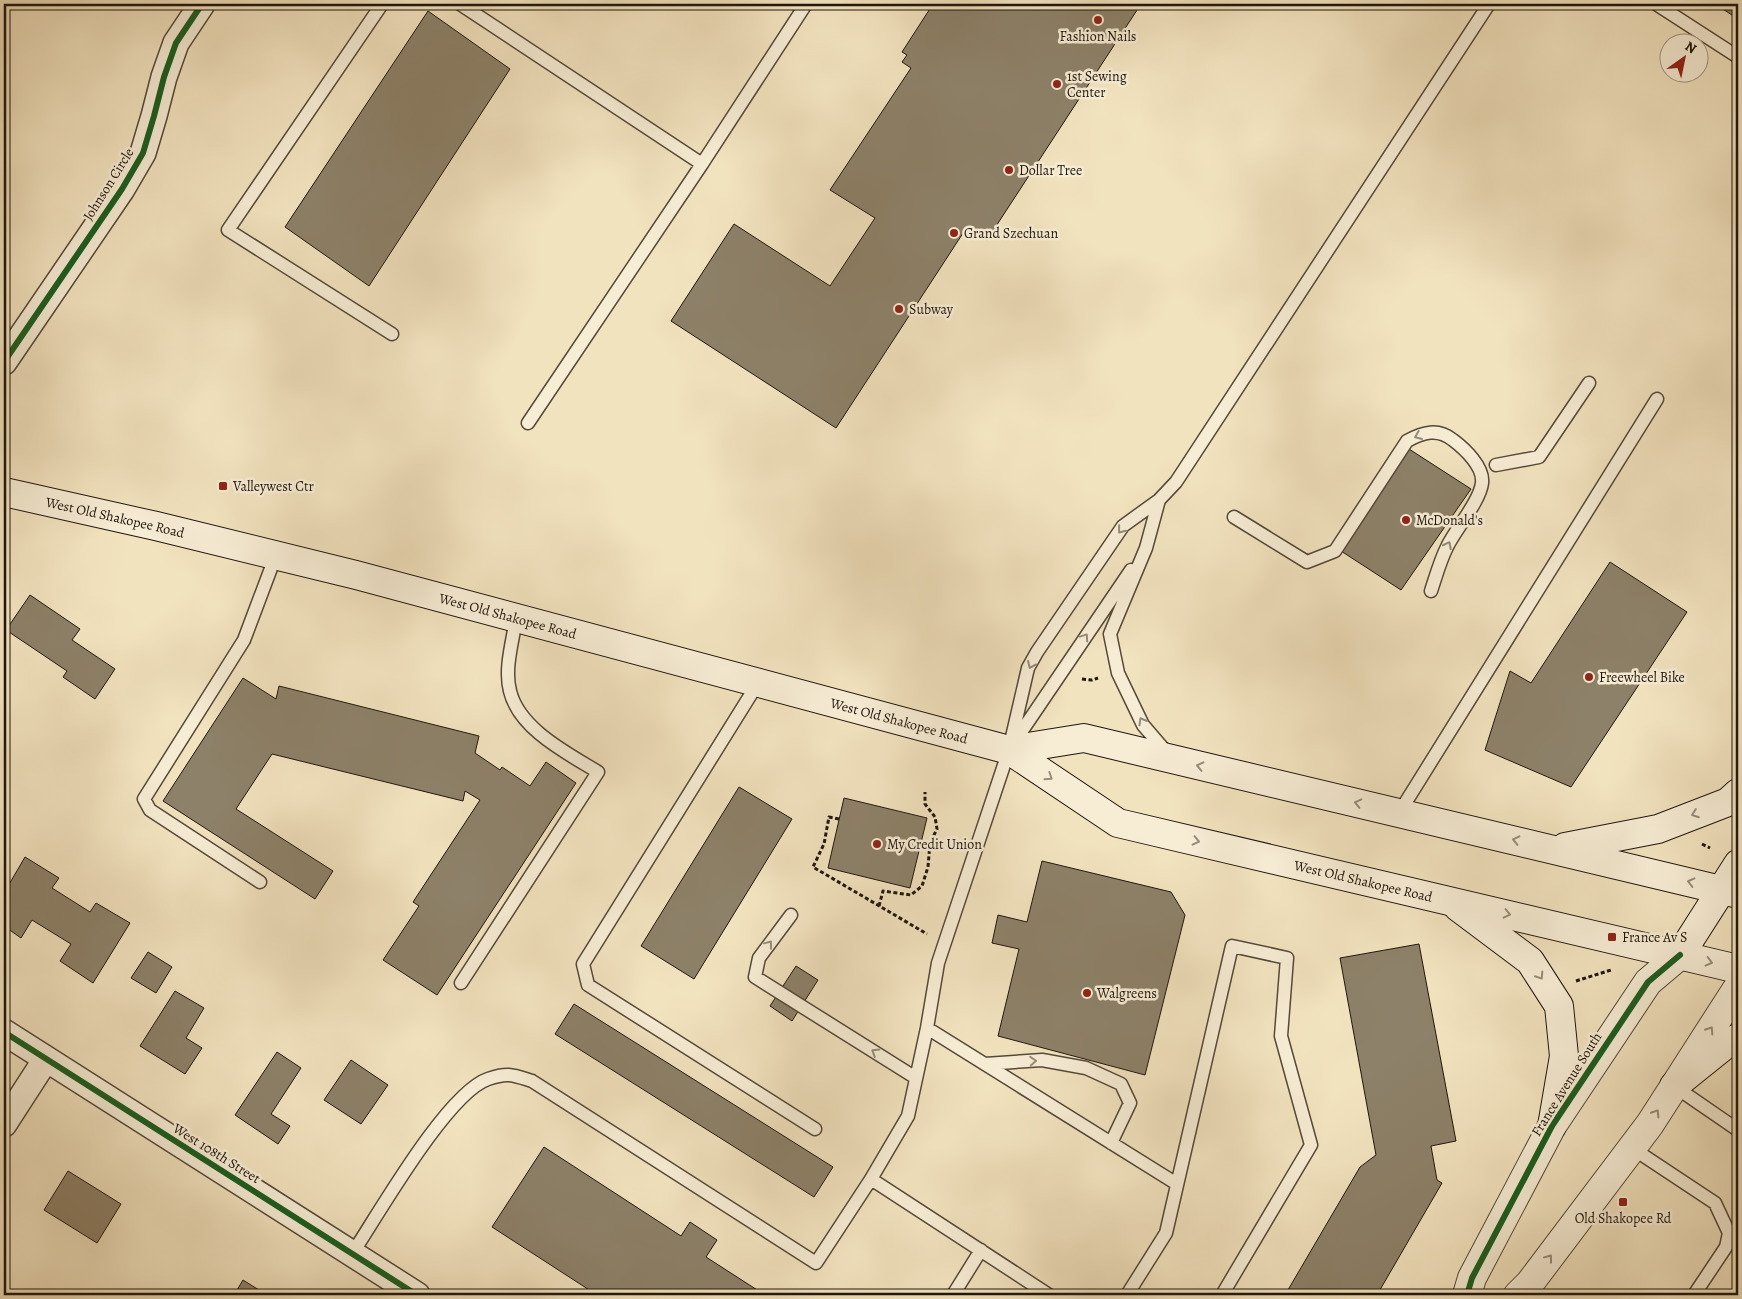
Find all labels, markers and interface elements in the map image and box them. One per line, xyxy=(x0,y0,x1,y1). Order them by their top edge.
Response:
marker: Fashion Nails xyxy=(1092,14,1104,26)
place label: Fashion Nails xyxy=(1060,27,1136,46)
north arrow xyxy=(1660,32,1710,82)
text: N xyxy=(1681,37,1700,58)
place label: 1st Sewing Center xyxy=(1067,67,1127,102)
marker: 1st Sewing Center xyxy=(1051,78,1063,90)
street label: Johnson Circle xyxy=(79,144,138,224)
place label: Dollar Tree xyxy=(1019,161,1082,180)
marker: Dollar Tree xyxy=(1003,164,1015,176)
place label: Grand Szechuan xyxy=(964,224,1058,243)
marker: Grand Szechuan xyxy=(948,227,960,239)
place label: Subway xyxy=(909,300,954,319)
marker: Subway xyxy=(893,303,905,315)
one-way arrow xyxy=(1414,430,1423,440)
place label: Valleywest Ctr xyxy=(232,477,315,496)
marker: Valleywest Ctr xyxy=(217,480,229,492)
street label: West Old Shakopee Road xyxy=(43,492,187,543)
place label: McDonald's xyxy=(1416,511,1483,530)
marker: McDonald's xyxy=(1400,514,1412,526)
one-way arrow xyxy=(1118,524,1126,533)
one-way arrow xyxy=(1442,541,1452,550)
street label: West Old Shakopee Road xyxy=(436,588,579,644)
one-way arrow xyxy=(1079,633,1088,643)
one-way arrow xyxy=(1026,660,1037,669)
place label: Freewheel Bike xyxy=(1599,668,1685,687)
marker: Freewheel Bike xyxy=(1583,671,1595,683)
street label: West Old Shakopee Road xyxy=(827,693,970,749)
one-way arrow xyxy=(1138,718,1148,727)
one-way arrow xyxy=(1196,761,1204,771)
one-way arrow xyxy=(1044,771,1053,780)
one-way arrow xyxy=(1353,798,1362,809)
one-way arrow xyxy=(1691,808,1700,818)
place label: My Credit Union xyxy=(887,835,982,854)
one-way arrow xyxy=(1191,835,1200,846)
one-way arrow xyxy=(1511,835,1520,846)
marker: My Credit Union xyxy=(871,838,883,850)
street label: West Old Shakopee Road xyxy=(1291,856,1435,907)
one-way arrow xyxy=(1687,877,1696,888)
one-way arrow xyxy=(1503,908,1512,919)
place label: France Av S xyxy=(1622,928,1687,947)
marker: France Av S xyxy=(1606,931,1618,943)
one-way arrow xyxy=(763,940,772,950)
one-way arrow xyxy=(1705,956,1714,967)
one-way arrow xyxy=(1533,970,1543,979)
place label: Walgreens xyxy=(1096,984,1157,1003)
marker: Walgreens xyxy=(1081,987,1093,999)
one-way arrow xyxy=(1704,1026,1713,1036)
street label: France Avenue South xyxy=(1527,1028,1606,1140)
one-way arrow xyxy=(871,1049,880,1058)
one-way arrow xyxy=(1030,1055,1038,1066)
one-way arrow xyxy=(1650,1110,1660,1119)
street label: West 108th Street xyxy=(169,1118,264,1188)
marker: Old Shakopee Rd xyxy=(1617,1196,1629,1208)
place label: Old Shakopee Rd xyxy=(1575,1209,1672,1228)
one-way arrow xyxy=(1543,1254,1552,1264)

